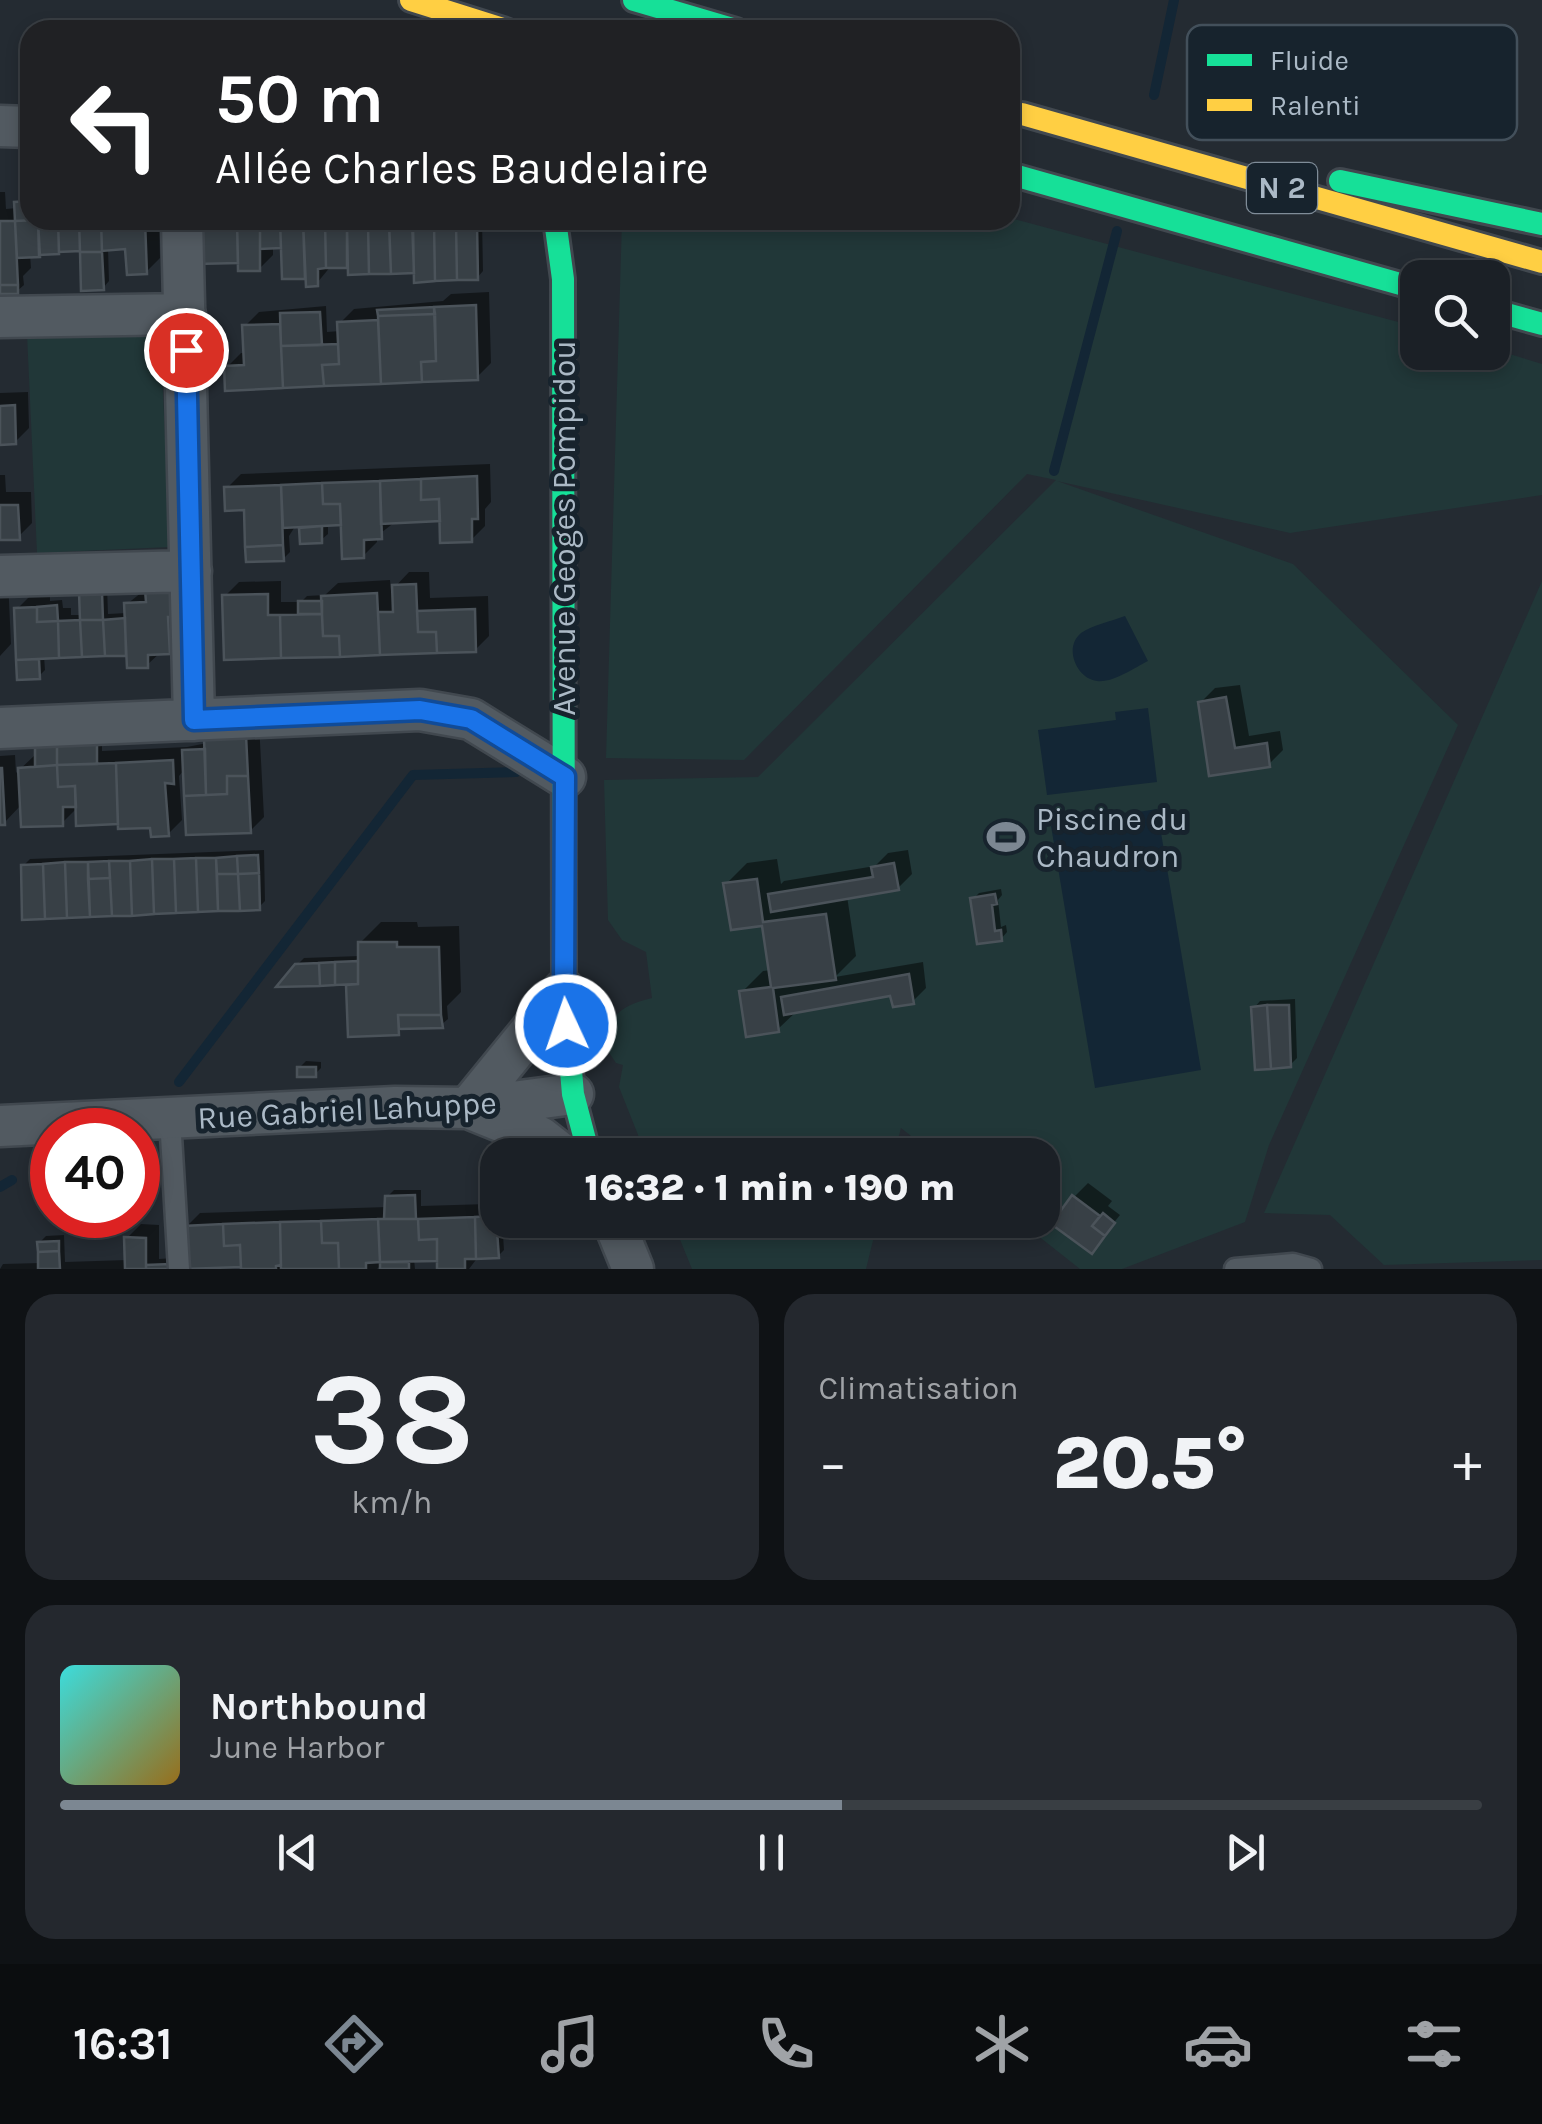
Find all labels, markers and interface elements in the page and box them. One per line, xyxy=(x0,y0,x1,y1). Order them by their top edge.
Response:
legend xyxy=(1187,25,1517,140)
text: Fluide xyxy=(1270,44,1349,77)
text: 50 m xyxy=(215,58,384,140)
icon: left xyxy=(50,60,180,190)
text: Ralenti xyxy=(1270,89,1361,122)
text: Allée Charles Baudelaire xyxy=(215,142,709,194)
road number: N 2 xyxy=(1247,163,1317,213)
map controls xyxy=(1400,260,1510,370)
button: search xyxy=(1400,260,1510,370)
pin xyxy=(144,308,229,393)
icon: arrive xyxy=(159,323,214,378)
street label: Avenue Geoges Pompidou xyxy=(546,340,583,716)
place label: Piscine du Chaudron xyxy=(1036,801,1188,875)
sports icon: Piscine du Chaudron xyxy=(985,816,1027,858)
position arrow xyxy=(514,973,618,1077)
street label: Rue Gabriel Lahuppe xyxy=(197,1084,497,1137)
speed limit sign: 40 xyxy=(30,1108,160,1238)
text: 16:32 · 1 min · 190 m xyxy=(585,1165,955,1210)
text: 38 xyxy=(309,1343,474,1495)
text: Climatisation xyxy=(819,1370,1019,1407)
text: 20.5° xyxy=(1053,1419,1248,1507)
text: − xyxy=(819,1431,847,1495)
text: + xyxy=(1453,1431,1482,1495)
text: km/h xyxy=(351,1484,432,1521)
text: Northbound xyxy=(210,1684,428,1729)
text: June Harbor xyxy=(210,1729,384,1766)
icon: previous xyxy=(270,1825,325,1880)
icon: pause xyxy=(744,1825,799,1880)
icon: next xyxy=(1218,1825,1273,1880)
icon: directions xyxy=(319,2009,389,2079)
icon: music xyxy=(535,2009,605,2079)
icon: phone xyxy=(751,2009,821,2079)
icon: climate xyxy=(967,2009,1037,2079)
icon: car xyxy=(1183,2009,1253,2079)
icon: filters xyxy=(1399,2009,1469,2079)
text: 16:31 xyxy=(73,2018,173,2070)

